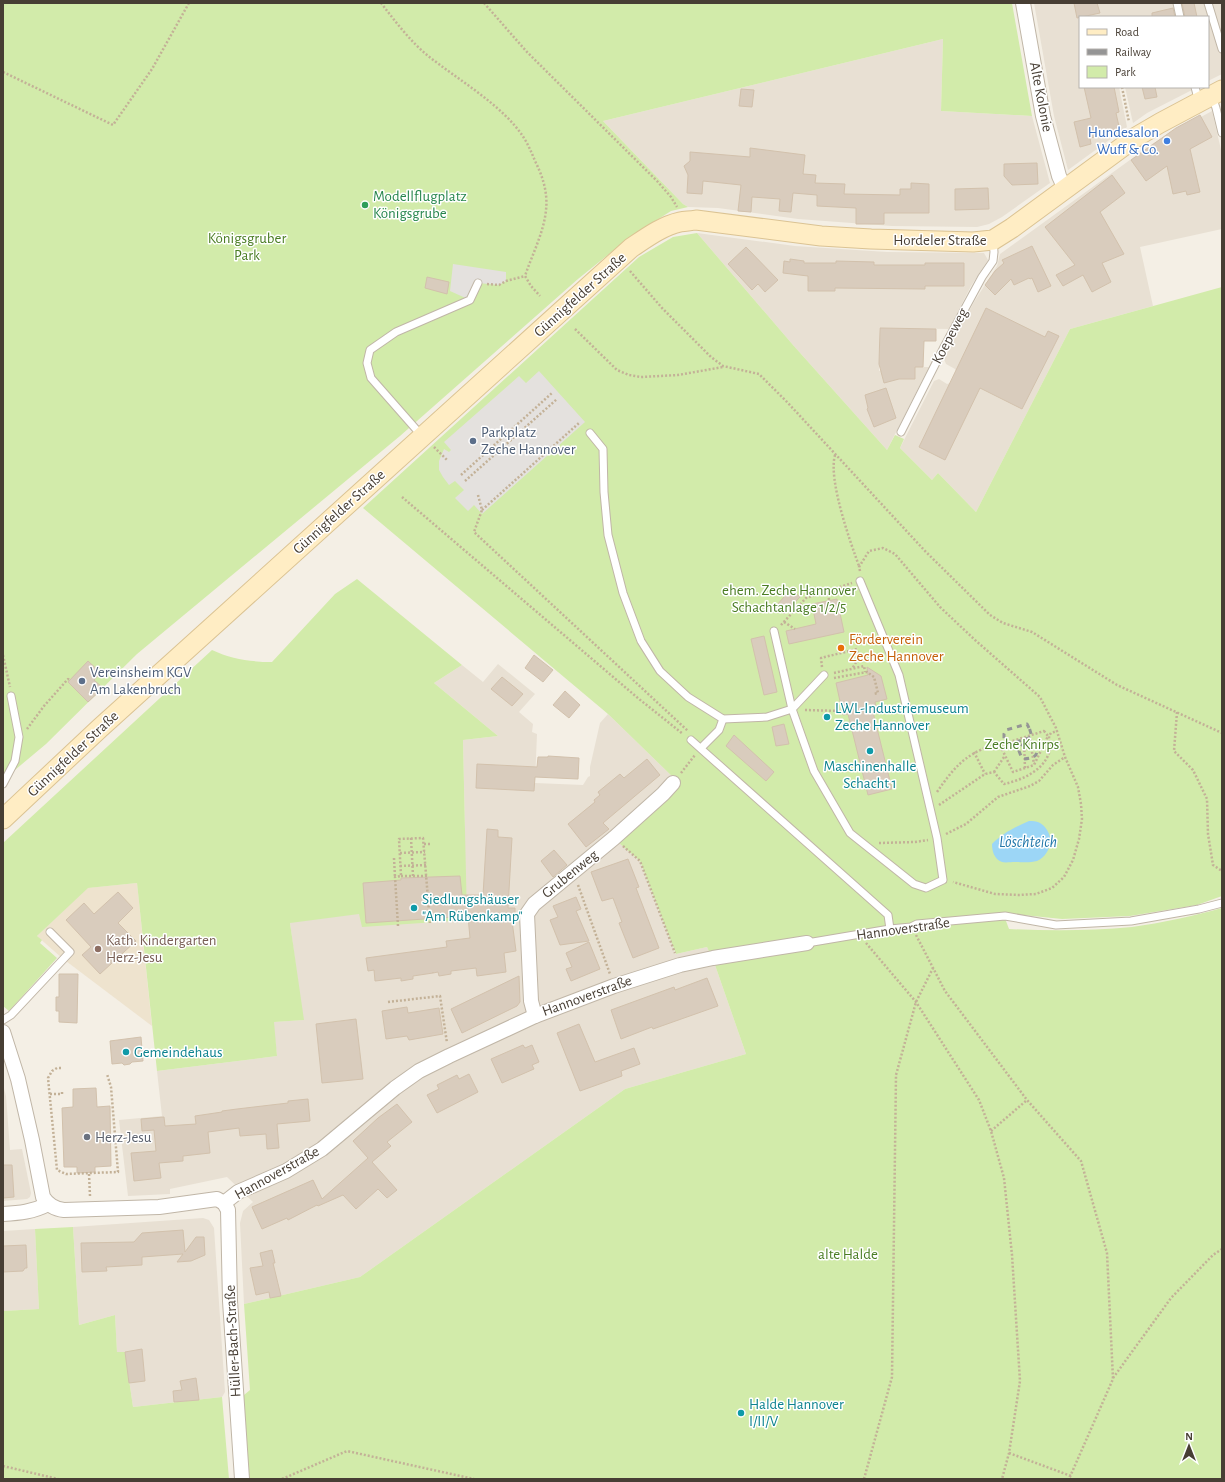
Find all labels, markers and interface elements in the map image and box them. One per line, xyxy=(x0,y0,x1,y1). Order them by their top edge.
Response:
legend xyxy=(1079,16,1209,88)
text: Road xyxy=(1115,26,1139,38)
text: Railway xyxy=(1115,46,1151,59)
street label: Alte Kolonie xyxy=(1027,61,1055,133)
text: Park xyxy=(1115,66,1136,78)
place label: Hundesalon Wuff & Co. xyxy=(1088,125,1159,157)
marker: Hundesalon Wuff & Co. xyxy=(1162,136,1172,146)
place label: Modellflugplatz Königsgrube xyxy=(373,189,467,221)
marker: Modellflugplatz Königsgrube xyxy=(360,200,370,210)
park label: Königsgruber Park xyxy=(208,231,286,263)
street label: Hordeler Straße xyxy=(893,233,987,248)
street label: Günnigfelder Straße xyxy=(531,250,629,340)
street label: Koepeweg xyxy=(929,305,971,366)
place label: Parkplatz Zeche Hannover xyxy=(481,425,576,457)
marker: Parkplatz Zeche Hannover xyxy=(468,436,478,446)
street label: Günnigfelder Straße xyxy=(290,467,388,557)
park label: ehem. Zeche Hannover Schachtanlage 1/2/5 xyxy=(722,583,856,615)
place label: Förderverein Zeche Hannover xyxy=(849,632,944,664)
marker: Förderverein Zeche Hannover xyxy=(836,643,846,653)
place label: Vereinsheim KGV Am Lakenbruch xyxy=(90,665,192,697)
marker: Vereinsheim KGV Am Lakenbruch xyxy=(77,676,87,686)
place label: LWL-Industriemuseum Zeche Hannover xyxy=(835,701,969,733)
street label: Günnigfelder Straße xyxy=(25,708,121,800)
marker: LWL-Industriemuseum Zeche Hannover xyxy=(822,712,832,722)
park label: Zeche Knirps xyxy=(985,737,1059,752)
marker: Maschinenhalle Schacht 1 xyxy=(865,746,875,756)
place label: Maschinenhalle Schacht 1 xyxy=(824,759,916,791)
water label: Löschteich xyxy=(999,834,1057,850)
street label: Grubenweg xyxy=(539,847,601,901)
place label: Siedlungshäuser "Am Rübenkamp" xyxy=(422,892,523,924)
marker: Siedlungshäuser "Am Rübenkamp" xyxy=(409,903,419,913)
street label: Hannoverstraße xyxy=(855,915,951,943)
place label: Kath. Kindergarten Herz-Jesu xyxy=(106,933,217,965)
marker: Kath. Kindergarten Herz-Jesu xyxy=(93,944,103,954)
street label: Hannoverstraße xyxy=(540,973,634,1019)
place label: Gemeindehaus xyxy=(134,1045,223,1060)
marker: Gemeindehaus xyxy=(121,1047,131,1057)
place label: Herz-Jesu xyxy=(95,1130,152,1145)
marker: Herz-Jesu xyxy=(82,1132,92,1142)
street label: Hannoverstraße xyxy=(232,1144,322,1202)
park label: alte Halde xyxy=(818,1247,878,1262)
street label: Hüller-Bach-Straße xyxy=(223,1284,243,1398)
place label: Halde Hannover I/II/V xyxy=(749,1397,844,1429)
marker: Halde Hannover I/II/V xyxy=(736,1408,746,1418)
north arrow xyxy=(1169,1426,1209,1466)
text: N xyxy=(1185,1431,1193,1442)

